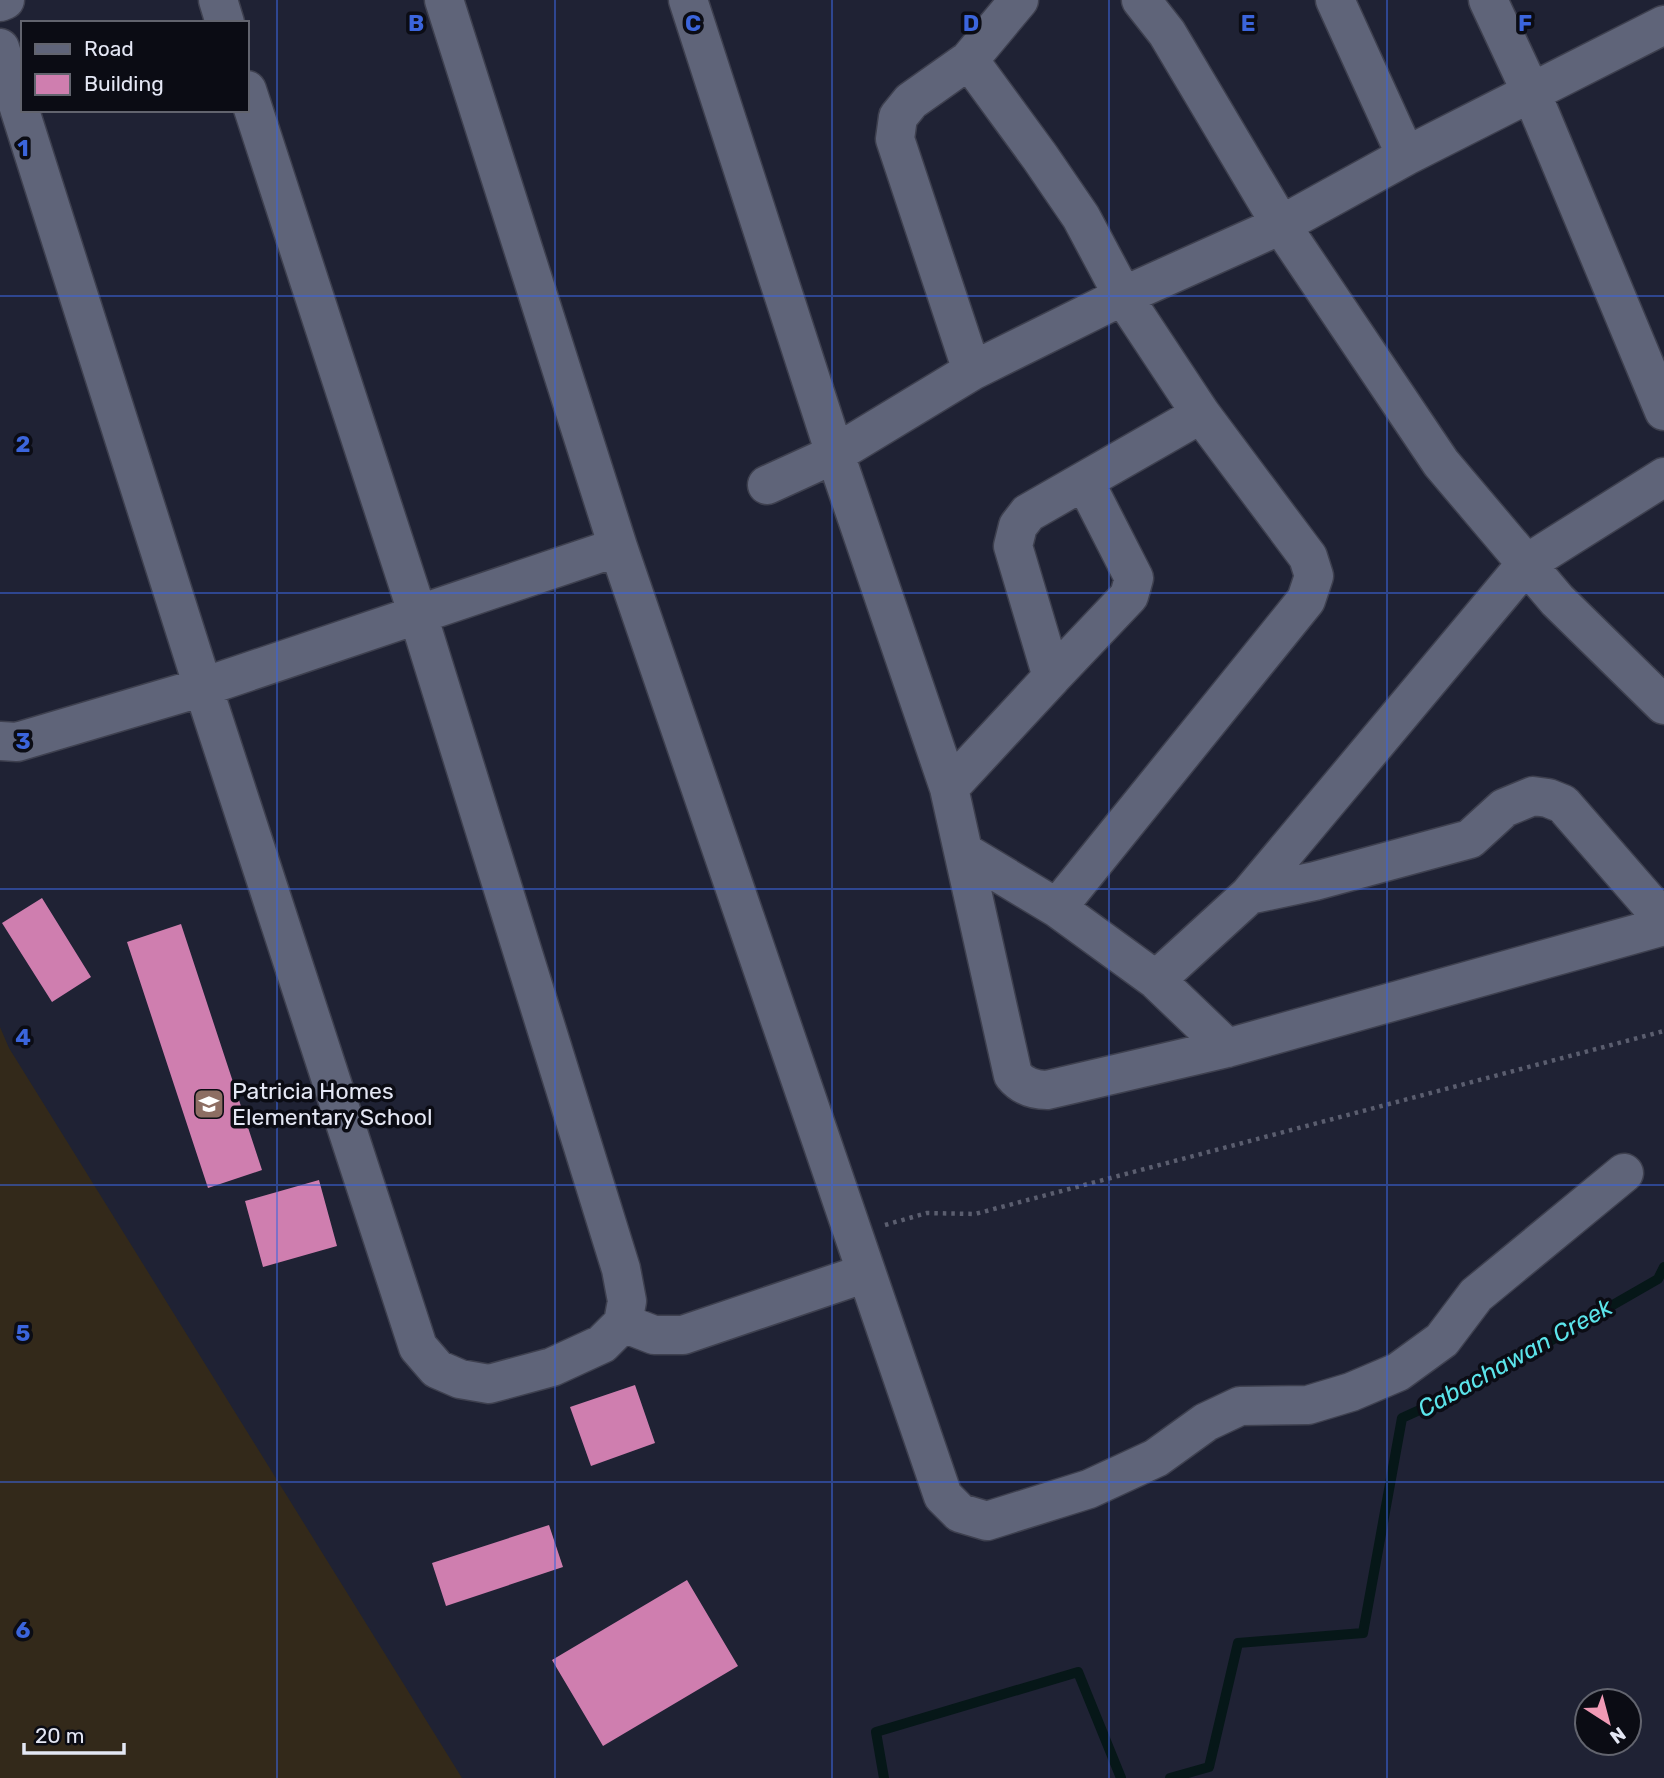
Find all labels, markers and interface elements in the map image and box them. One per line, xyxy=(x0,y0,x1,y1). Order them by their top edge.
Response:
text: B xyxy=(408,9,424,37)
text: C xyxy=(685,9,701,37)
text: D xyxy=(963,9,979,37)
text: E xyxy=(1241,9,1255,37)
text: F xyxy=(1518,9,1532,37)
legend xyxy=(21,21,248,112)
text: Road xyxy=(84,36,134,61)
text: Building xyxy=(84,71,164,96)
text: 1 xyxy=(17,134,29,162)
text: 2 xyxy=(16,430,30,458)
text: 3 xyxy=(15,727,31,755)
text: 4 xyxy=(15,1023,31,1051)
place label: Patricia Homes Elementary School xyxy=(232,1077,433,1131)
school or university icon: Patricia Homes Elementary School xyxy=(192,1087,226,1121)
water label: Cabachawan Creek xyxy=(1413,1293,1618,1423)
text: 5 xyxy=(16,1319,31,1347)
text: 6 xyxy=(16,1616,31,1644)
north arrow xyxy=(1573,1687,1643,1757)
scale bar xyxy=(24,1712,124,1756)
text: N xyxy=(1605,1722,1630,1749)
text: 20 m xyxy=(35,1723,84,1748)

